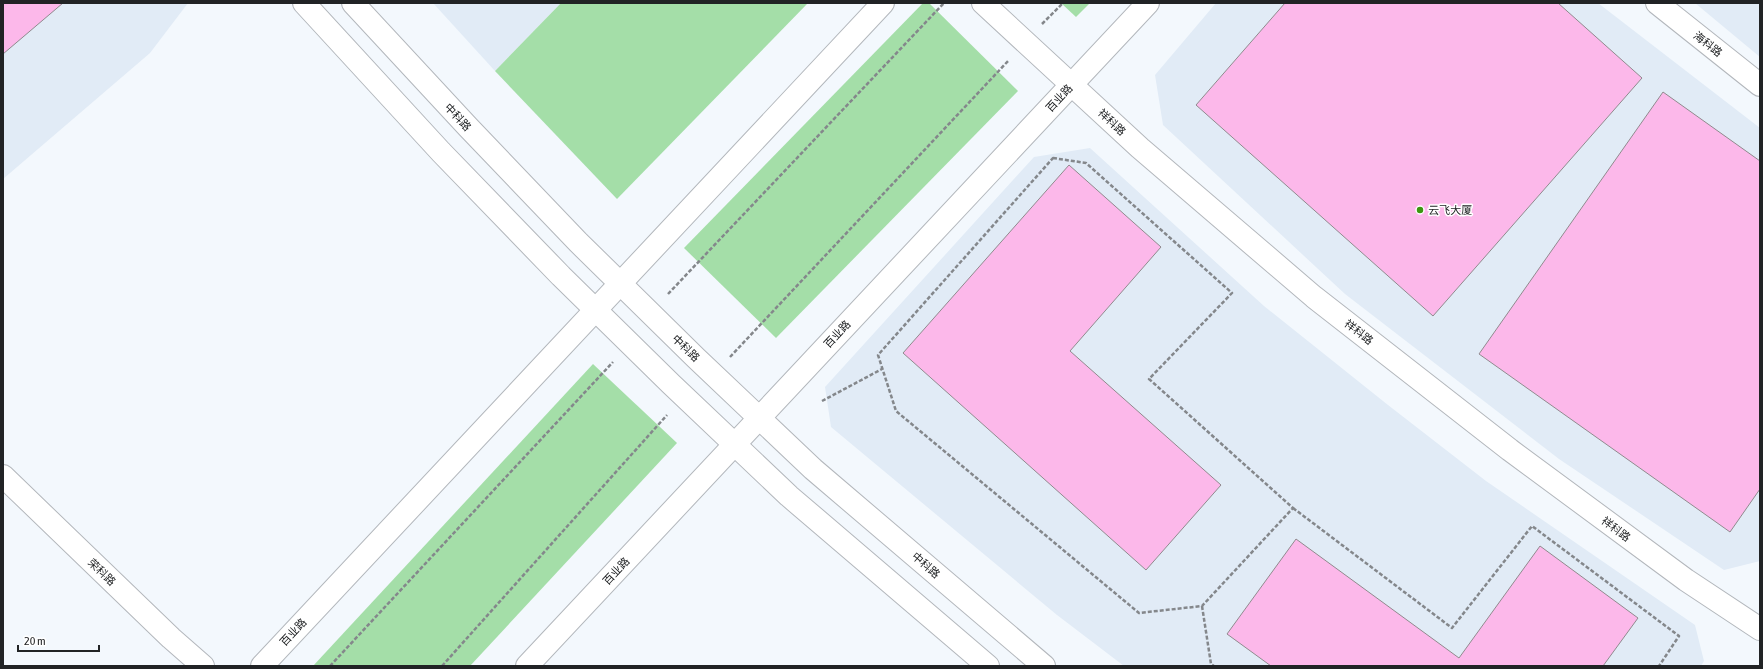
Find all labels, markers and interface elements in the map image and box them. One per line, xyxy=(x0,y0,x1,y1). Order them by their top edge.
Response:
street label: 海科路 xyxy=(1691,29,1725,59)
street label: 百业路 xyxy=(1043,82,1075,114)
street label: 中科路 xyxy=(442,101,474,133)
street label: 祥科路 xyxy=(1096,106,1128,138)
place label: 云飞大厦 xyxy=(1428,204,1472,216)
marker: 云飞大厦 xyxy=(1415,205,1425,215)
street label: 祥科路 xyxy=(1342,317,1376,347)
street label: 百业路 xyxy=(821,318,853,350)
street label: 中科路 xyxy=(670,332,702,364)
street label: 祥科路 xyxy=(1599,514,1633,544)
street label: 中科路 xyxy=(910,550,942,580)
street label: 百业路 xyxy=(600,555,632,587)
street label: 荣科路 xyxy=(86,556,118,588)
street label: 百业路 xyxy=(277,616,309,648)
scale bar xyxy=(18,627,99,653)
text: 20 m xyxy=(24,634,46,648)

